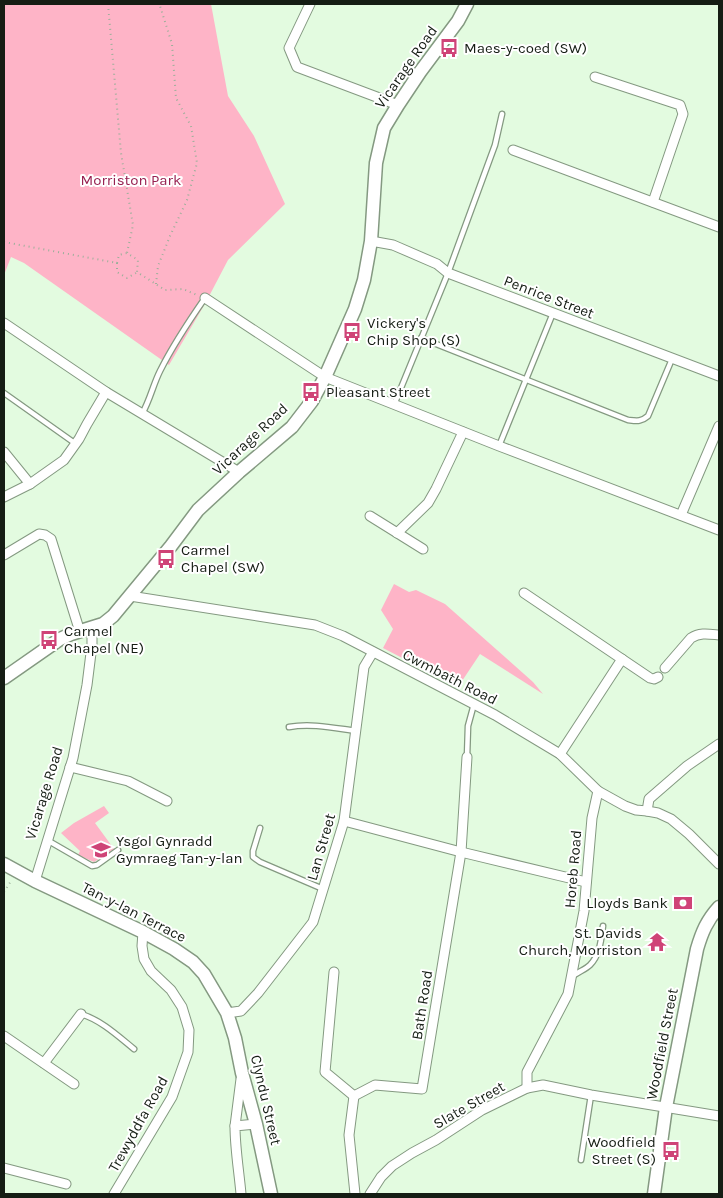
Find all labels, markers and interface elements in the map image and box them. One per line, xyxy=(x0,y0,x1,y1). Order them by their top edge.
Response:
street label: Vicarage Road xyxy=(371,22,441,112)
bus stop icon: Maes-y-coed (SW) xyxy=(438,37,460,59)
place label: Maes-y-coed (SW) xyxy=(464,39,587,57)
park label: Morriston Park xyxy=(81,171,182,189)
street label: Penrice Street xyxy=(501,272,597,323)
place label: Vickery's Chip Shop (S) xyxy=(367,314,460,349)
bus stop icon: Vickery's Chip Shop (S) xyxy=(341,321,363,343)
bus stop icon: Pleasant Street xyxy=(300,381,322,403)
place label: Pleasant Street xyxy=(326,383,430,401)
street label: Vicarage Road xyxy=(208,399,292,479)
place label: Carmel Chapel (SW) xyxy=(181,541,265,576)
bus stop icon: Carmel Chapel (SW) xyxy=(155,548,177,570)
place label: Carmel Chapel (NE) xyxy=(64,622,144,657)
bus stop icon: Carmel Chapel (NE) xyxy=(38,629,60,651)
street label: Cwmbath Road xyxy=(400,645,500,709)
street label: Vicarage Road xyxy=(21,744,67,842)
street label: Lan Street xyxy=(303,811,339,883)
street label: Horeb Road xyxy=(561,829,585,909)
place label: Ysgol Gynradd Gymraeg Tan-y-lan xyxy=(116,832,243,867)
school or university icon: Ysgol Gynradd Gymraeg Tan-y-lan xyxy=(90,839,112,861)
street label: Tan-y-lan Terrace xyxy=(79,878,189,946)
bank icon: Lloyds Bank xyxy=(672,892,694,914)
place label: Lloyds Bank xyxy=(586,894,668,912)
place label: St. Davids Church, Morriston xyxy=(519,924,642,959)
temple icon: St. Davids Church, Morriston xyxy=(646,931,668,953)
street label: Bath Road xyxy=(408,969,436,1041)
street label: Woodfield Street xyxy=(642,986,682,1101)
street label: Clyndu Street xyxy=(247,1053,285,1147)
street label: Trewyddfa Road xyxy=(104,1073,172,1175)
street label: Slate Street xyxy=(430,1077,508,1133)
place label: Woodfield Street (S) xyxy=(587,1133,656,1168)
bus stop icon: Woodfield Street (S) xyxy=(660,1140,682,1162)

